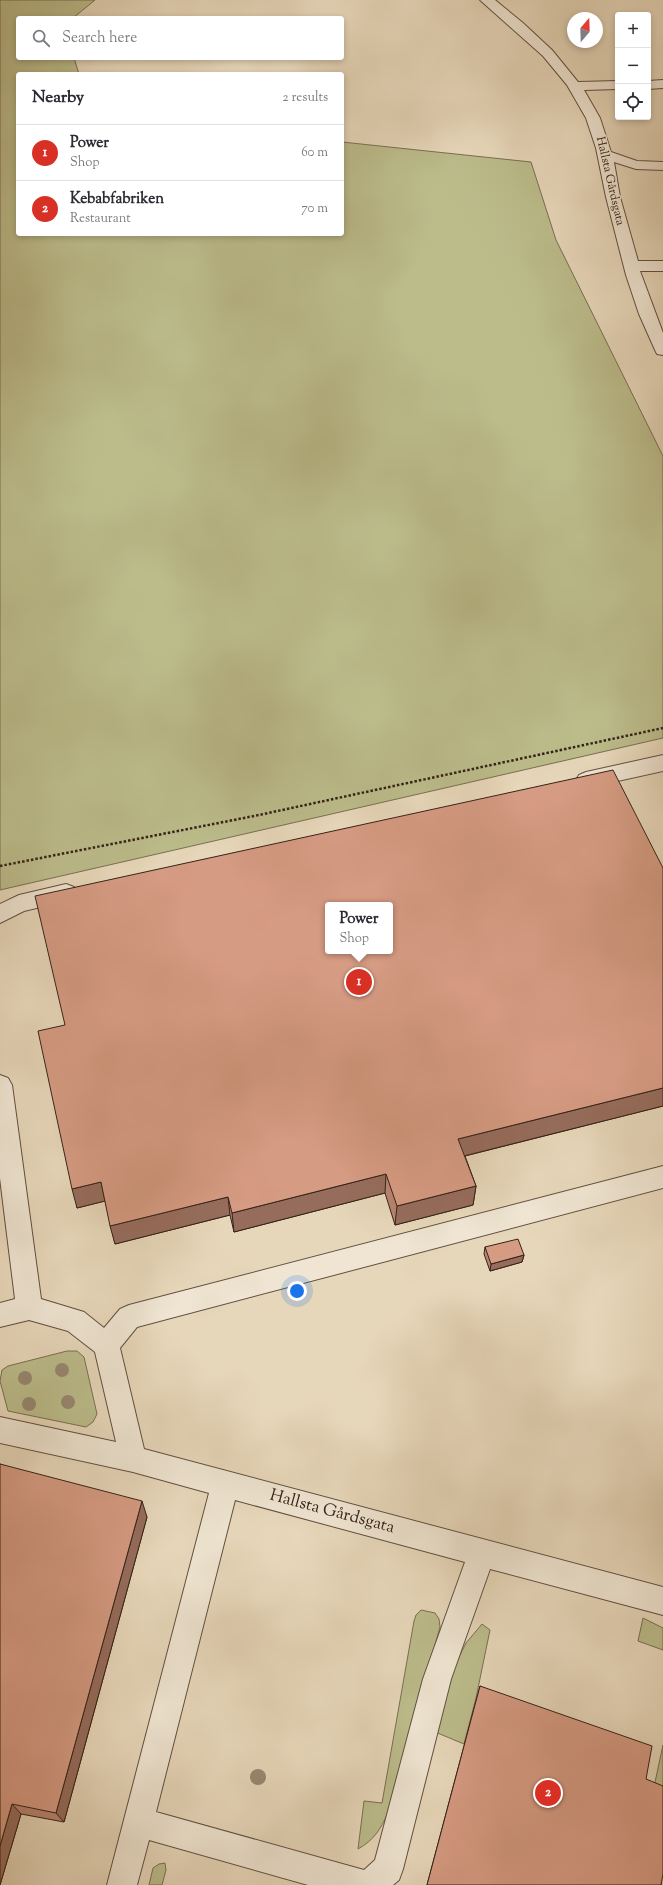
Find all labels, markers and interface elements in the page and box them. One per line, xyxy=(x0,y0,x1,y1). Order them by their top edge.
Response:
north arrow xyxy=(567,12,603,48)
map controls xyxy=(615,12,651,120)
button: + xyxy=(615,12,651,48)
search box xyxy=(16,16,344,60)
icon: search xyxy=(30,27,52,49)
text: Search here xyxy=(62,28,137,49)
button: − xyxy=(615,48,651,84)
button: locate xyxy=(615,84,651,120)
text: Nearby xyxy=(32,86,84,110)
text: 2 results xyxy=(283,89,328,107)
text: Power xyxy=(70,133,109,154)
street label: Hallsta Gårdsgata xyxy=(591,135,629,228)
text: 1 xyxy=(43,144,47,162)
text: 60 m xyxy=(301,144,328,162)
text: Shop xyxy=(70,154,99,172)
text: Kebabfabriken xyxy=(70,189,164,210)
text: 2 xyxy=(42,200,48,218)
text: 70 m xyxy=(301,200,328,218)
text: Restaurant xyxy=(70,210,131,228)
popup xyxy=(325,902,393,954)
text: Power xyxy=(340,909,379,930)
text: Shop xyxy=(340,930,369,948)
pin: 1 xyxy=(346,967,372,997)
your location xyxy=(287,1281,307,1301)
street label: Hallsta Gårdsgata xyxy=(267,1484,397,1540)
pin: 2 xyxy=(535,1778,561,1808)

